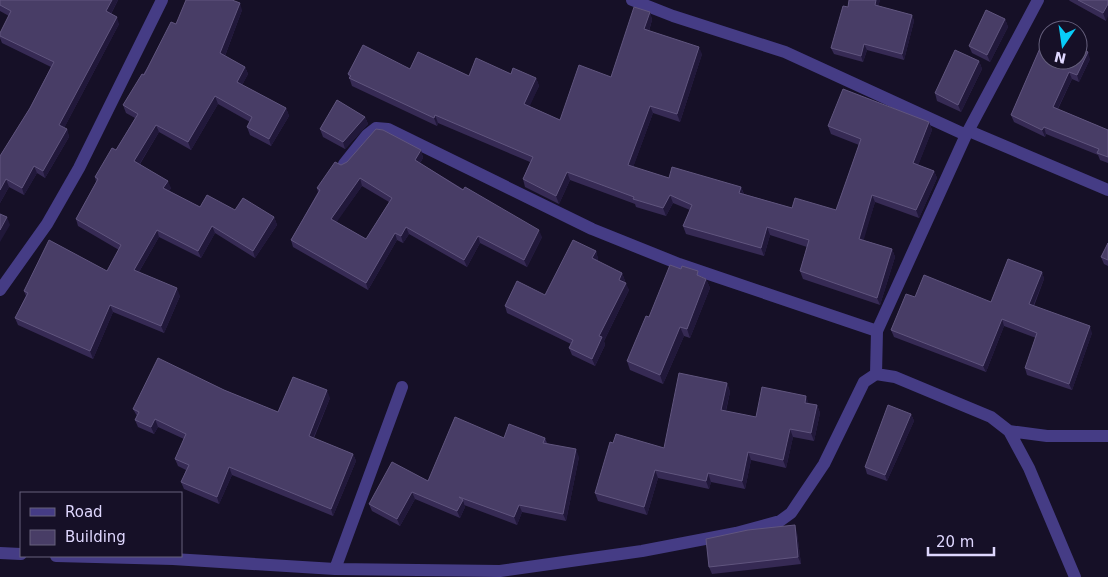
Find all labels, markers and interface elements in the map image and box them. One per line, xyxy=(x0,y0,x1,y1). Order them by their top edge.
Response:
north arrow xyxy=(1038,20,1088,70)
text: N xyxy=(1053,49,1068,67)
legend xyxy=(20,492,182,557)
text: Road xyxy=(65,503,103,521)
scale bar xyxy=(928,524,994,556)
text: Building xyxy=(65,528,126,546)
text: 20 m xyxy=(936,533,974,551)

